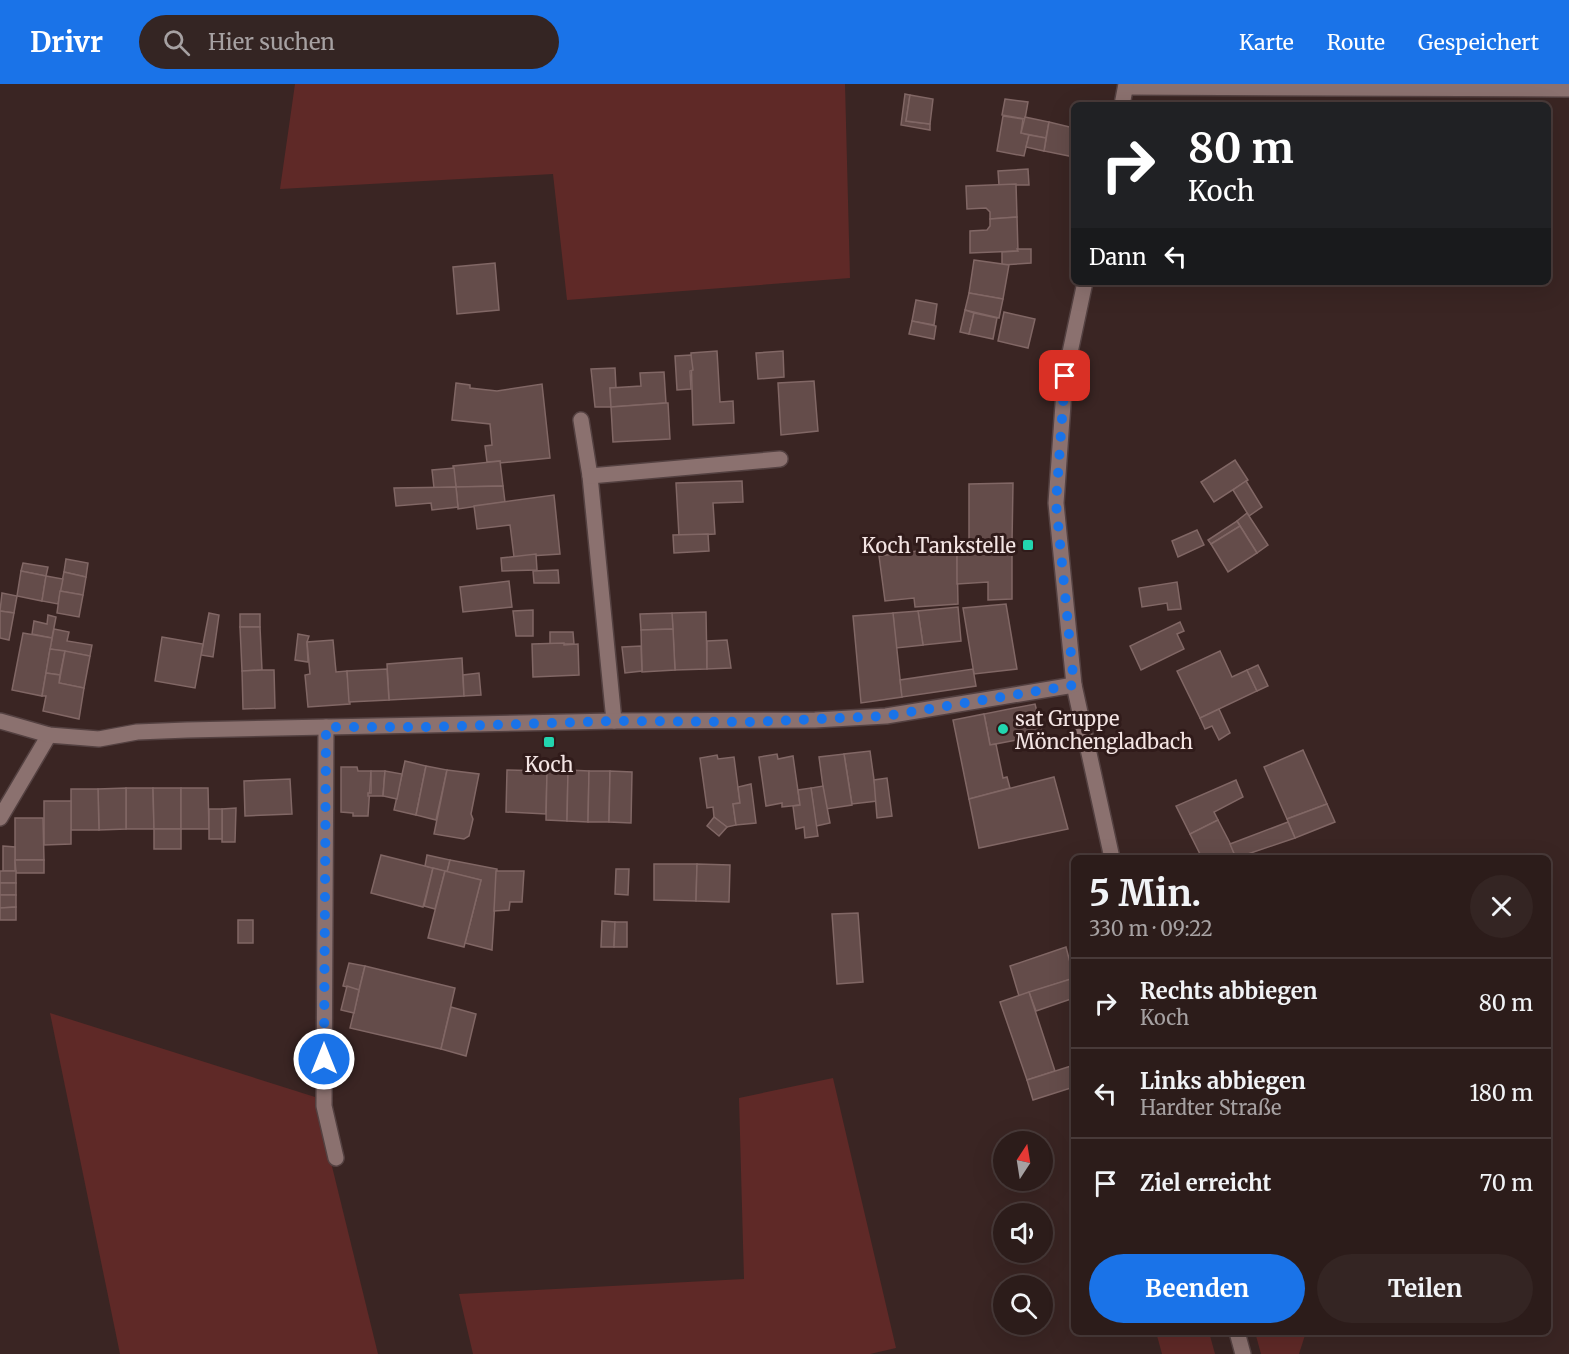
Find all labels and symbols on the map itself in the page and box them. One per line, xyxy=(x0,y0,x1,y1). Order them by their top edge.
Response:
pin xyxy=(1039,350,1090,401)
place label: Koch Tankstelle xyxy=(861,533,1016,558)
marker: Koch Tankstelle xyxy=(1021,538,1035,552)
place label: sat Gruppe Mönchengladbach xyxy=(1015,706,1193,754)
marker: sat Gruppe Mönchengladbach xyxy=(996,722,1010,736)
marker: Koch xyxy=(542,735,556,749)
place label: Koch xyxy=(524,752,574,777)
position arrow xyxy=(292,1027,356,1091)
north arrow xyxy=(993,1131,1053,1191)

